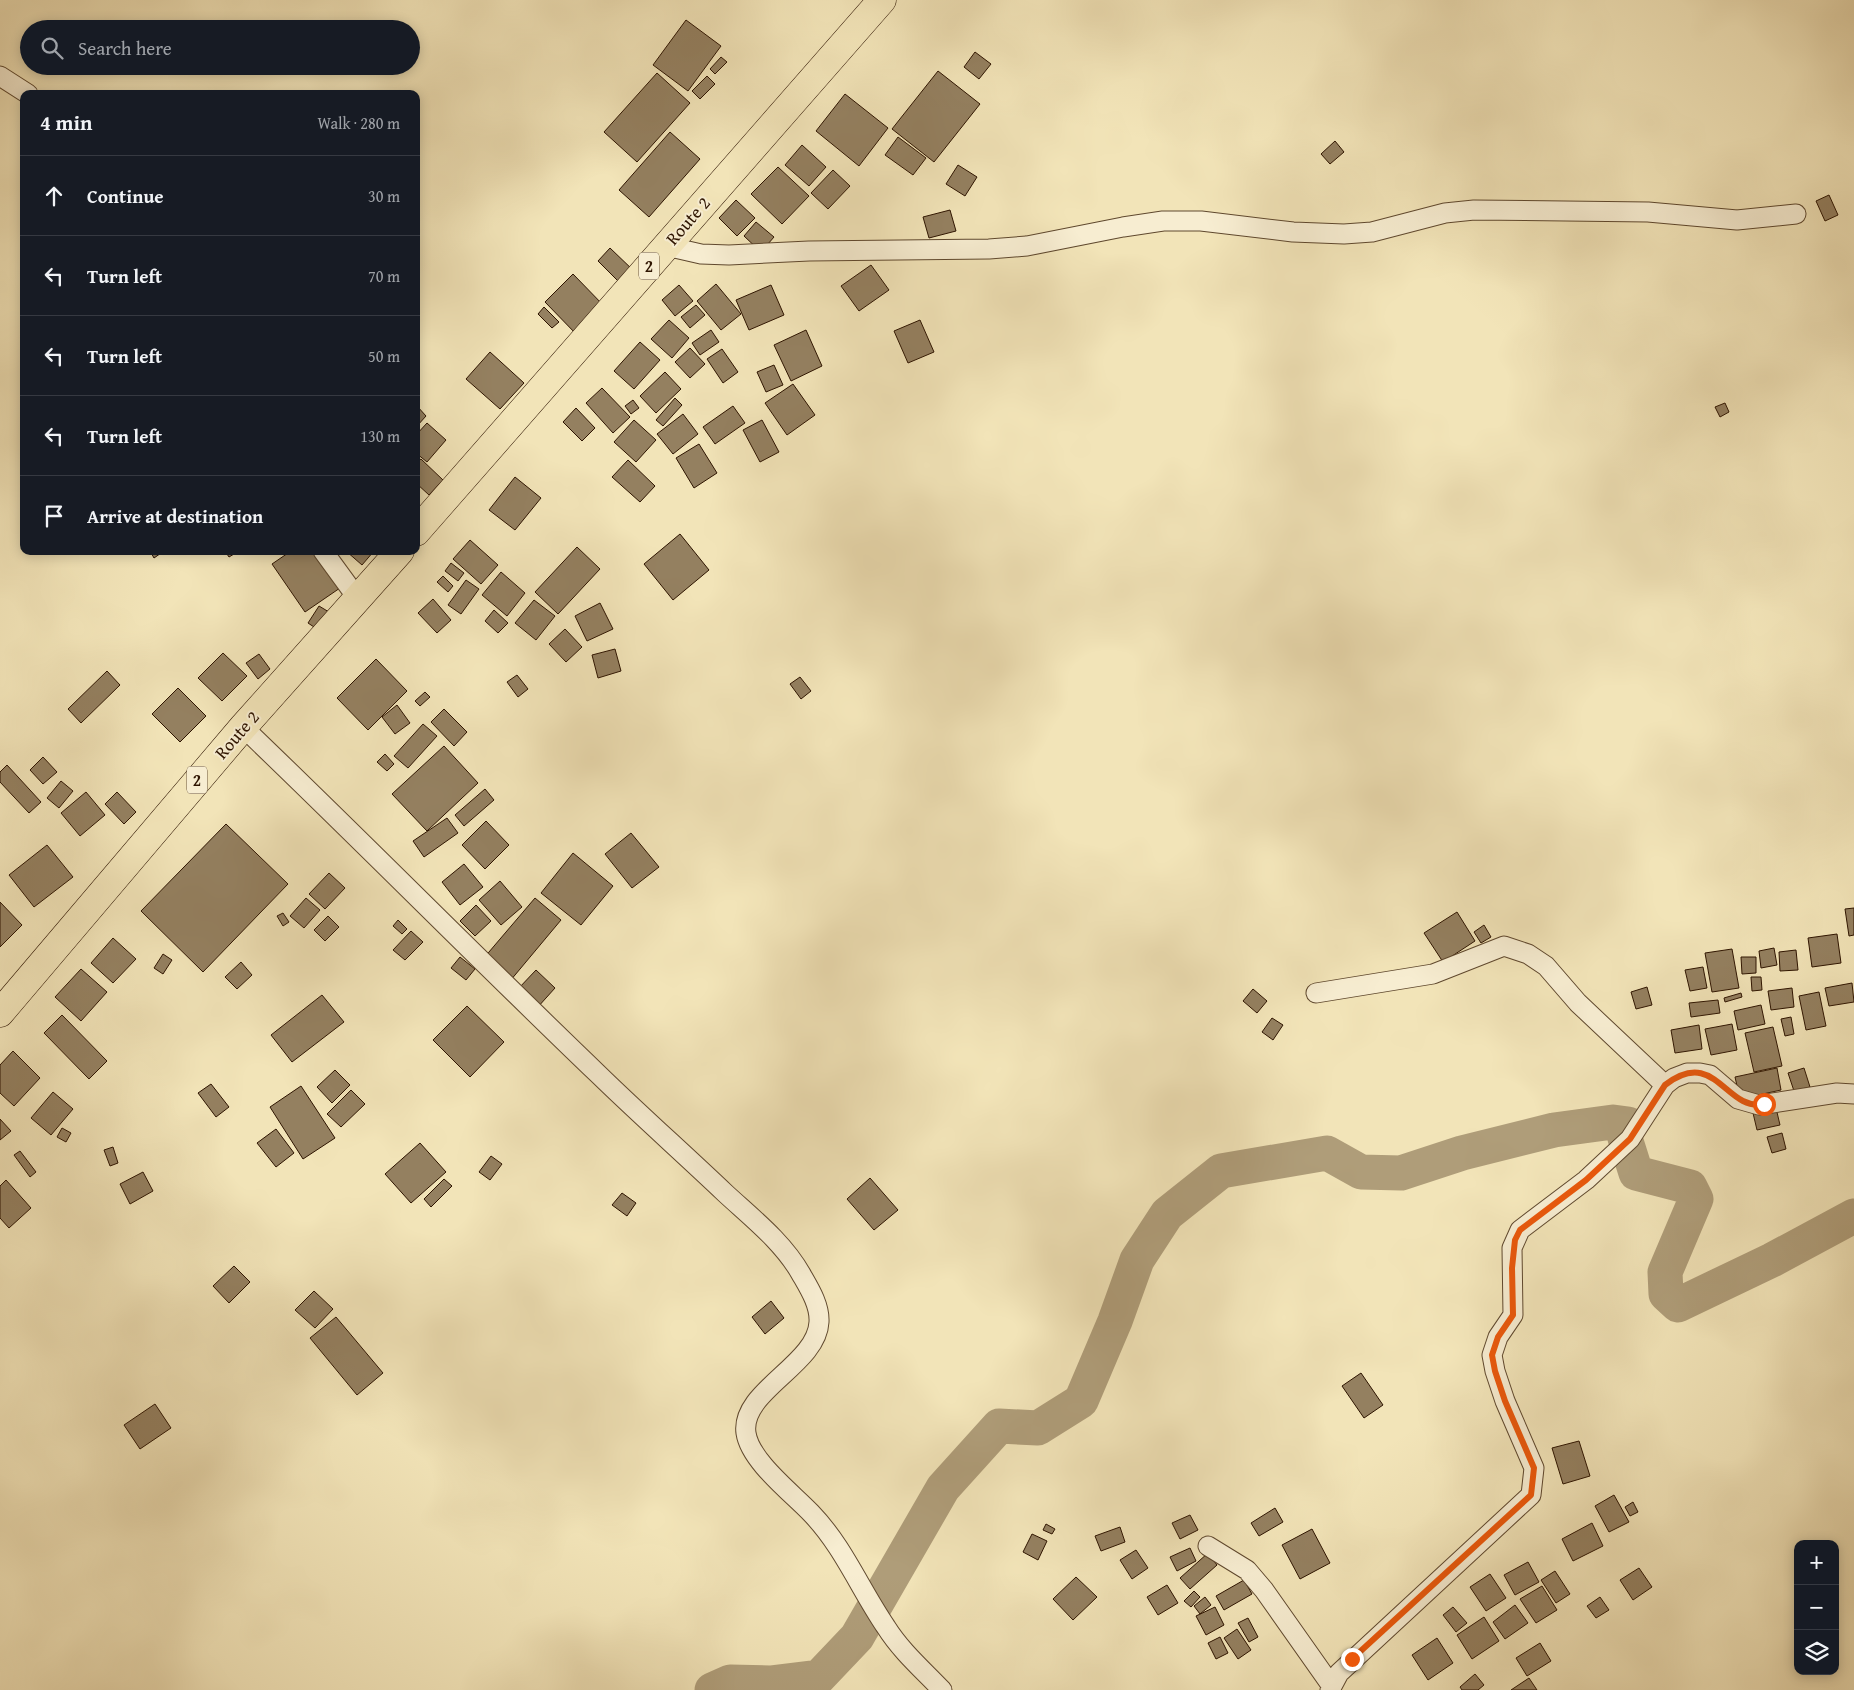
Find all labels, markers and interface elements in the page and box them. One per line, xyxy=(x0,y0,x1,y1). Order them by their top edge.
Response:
search box xyxy=(20,20,420,75)
icon: search xyxy=(38,34,66,62)
text: Search here xyxy=(78,34,172,62)
text: 4 min xyxy=(40,107,92,138)
text: Walk · 280 m xyxy=(317,111,400,135)
icon: ahead xyxy=(40,182,68,210)
text: Continue xyxy=(87,182,164,210)
text: 30 m xyxy=(368,184,400,208)
street label: Route 2 xyxy=(659,190,716,251)
road number: 2 xyxy=(639,252,659,280)
icon: left xyxy=(40,262,68,290)
text: Turn left xyxy=(87,262,162,290)
text: 70 m xyxy=(368,264,400,288)
icon: left xyxy=(40,342,68,370)
text: Turn left xyxy=(87,342,162,370)
text: 50 m xyxy=(368,344,400,368)
icon: left xyxy=(40,422,68,450)
text: Turn left xyxy=(87,422,162,450)
text: 130 m xyxy=(360,424,400,448)
icon: arrive xyxy=(40,502,68,530)
text: Arrive at destination xyxy=(87,502,263,530)
street label: Route 2 xyxy=(208,704,265,765)
road number: 2 xyxy=(187,766,207,794)
route start xyxy=(1753,1093,1776,1116)
map controls xyxy=(1794,1540,1839,1675)
button: + xyxy=(1794,1540,1839,1585)
button: − xyxy=(1794,1585,1839,1630)
button: layers xyxy=(1794,1630,1839,1675)
route end xyxy=(1341,1648,1364,1671)

